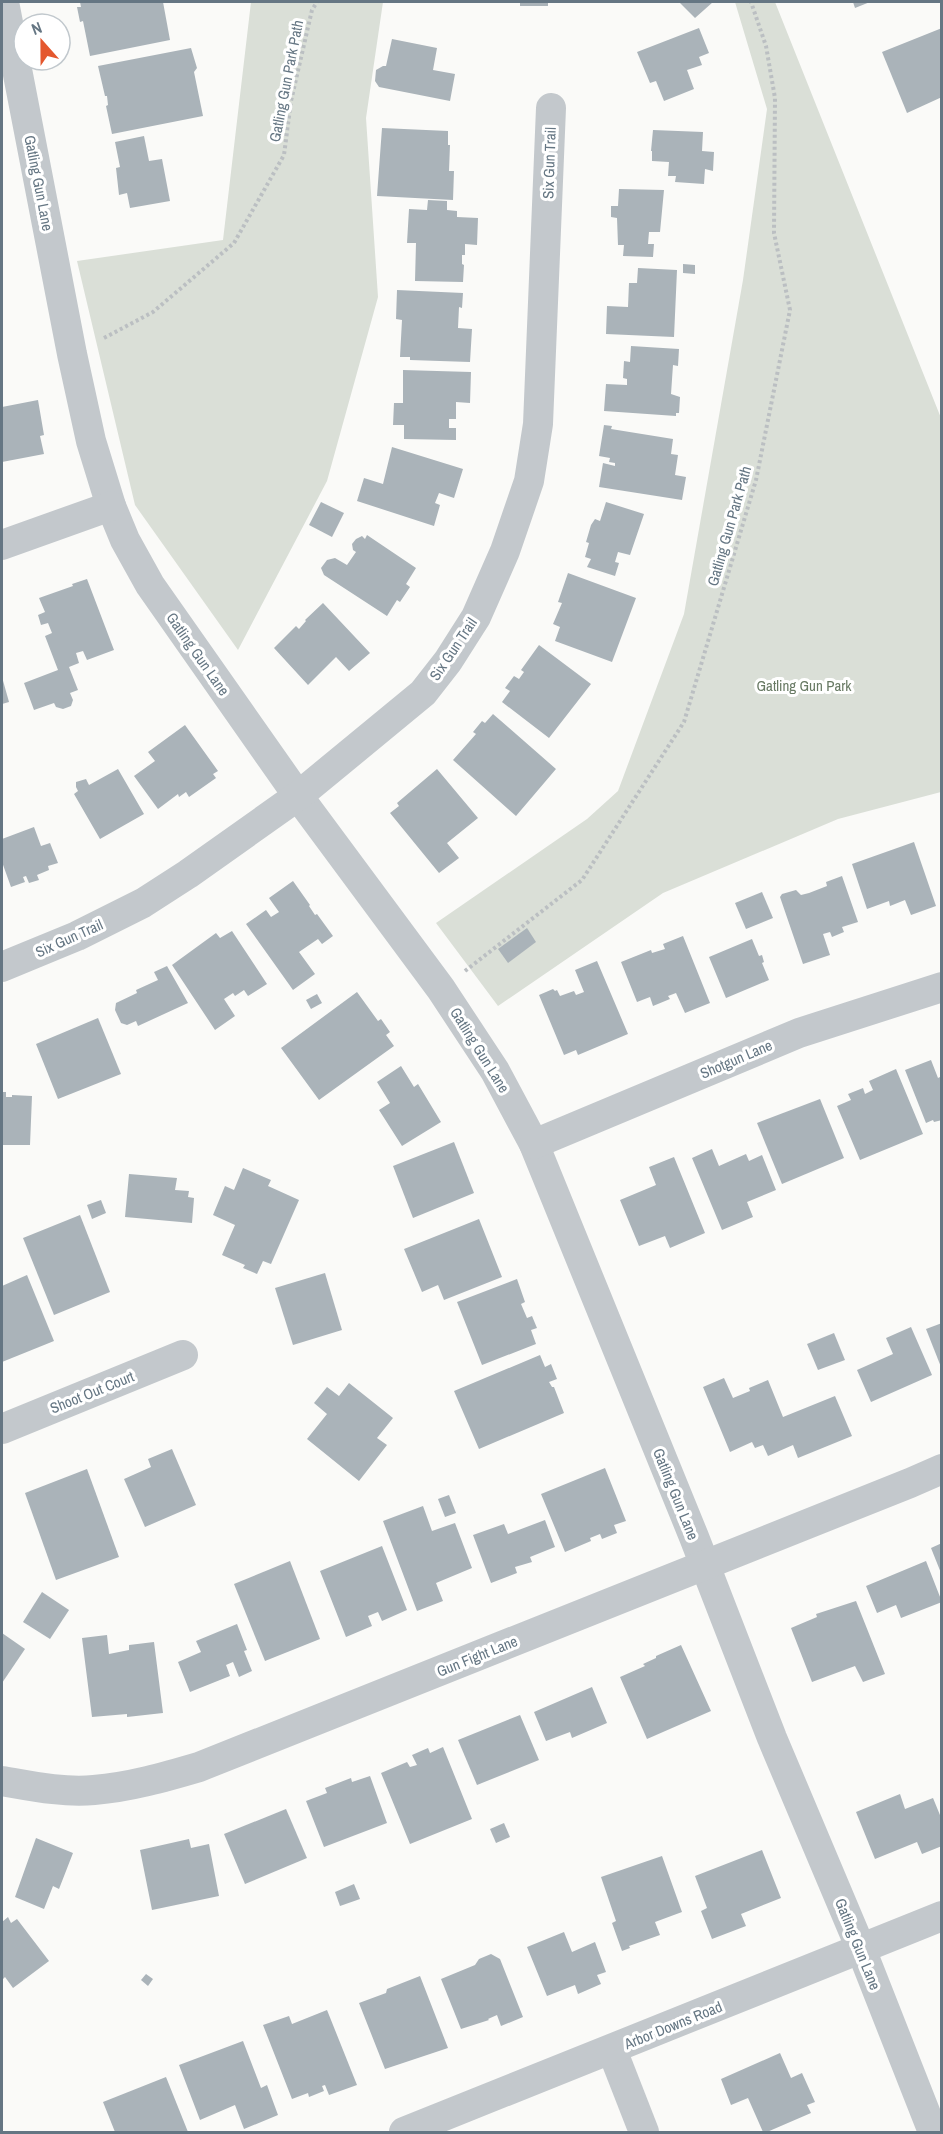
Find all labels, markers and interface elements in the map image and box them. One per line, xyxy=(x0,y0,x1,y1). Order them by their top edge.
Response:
north arrow xyxy=(12,12,72,72)
text: N xyxy=(28,16,45,40)
street label: Gatling Gun Park Path xyxy=(264,18,308,144)
street label: Six Gun Trail xyxy=(537,127,561,199)
street label: Gatling Gun Lane xyxy=(19,133,59,233)
street label: Gatling Gun Park Path xyxy=(702,464,756,588)
street label: Gatling Gun Lane xyxy=(162,608,235,700)
street label: Six Gun Trail xyxy=(424,613,482,685)
park label: Gatling Gun Park xyxy=(756,675,852,696)
street label: Six Gun Trail xyxy=(32,914,106,962)
street label: Gatling Gun Lane xyxy=(445,1003,515,1097)
street label: Shotgun Lane xyxy=(697,1034,776,1084)
street label: Shoot Out Court xyxy=(47,1365,138,1418)
street label: Gatling Gun Lane xyxy=(648,1445,704,1543)
street label: Gun Fight Lane xyxy=(433,1630,521,1682)
street label: Gatling Gun Lane xyxy=(830,1895,886,1993)
street label: Arbor Downs Road xyxy=(620,1996,725,2055)

